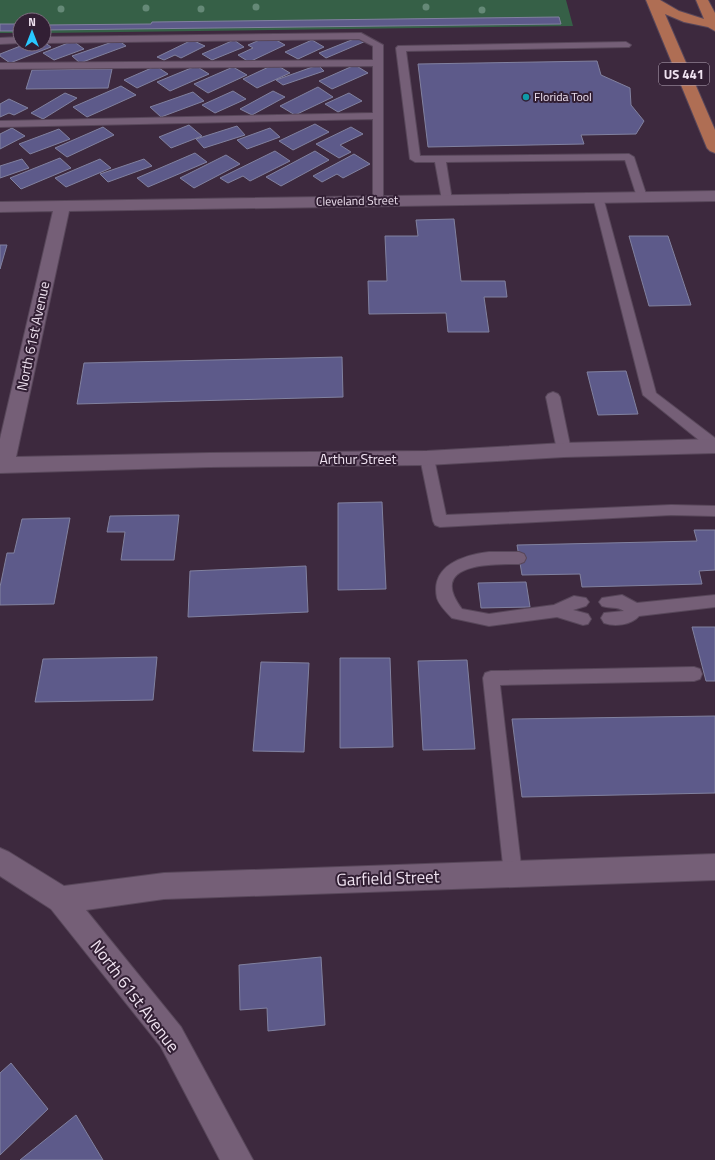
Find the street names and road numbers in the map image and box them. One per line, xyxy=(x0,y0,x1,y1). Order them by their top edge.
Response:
road number: US 441 xyxy=(659,63,709,85)
street label: Cleveland Street xyxy=(316,190,399,211)
street label: North 61st Avenue xyxy=(11,279,54,392)
street label: Arthur Street xyxy=(319,448,397,469)
street label: Garfield Street xyxy=(336,863,440,893)
street label: North 61st Avenue xyxy=(84,934,186,1058)

